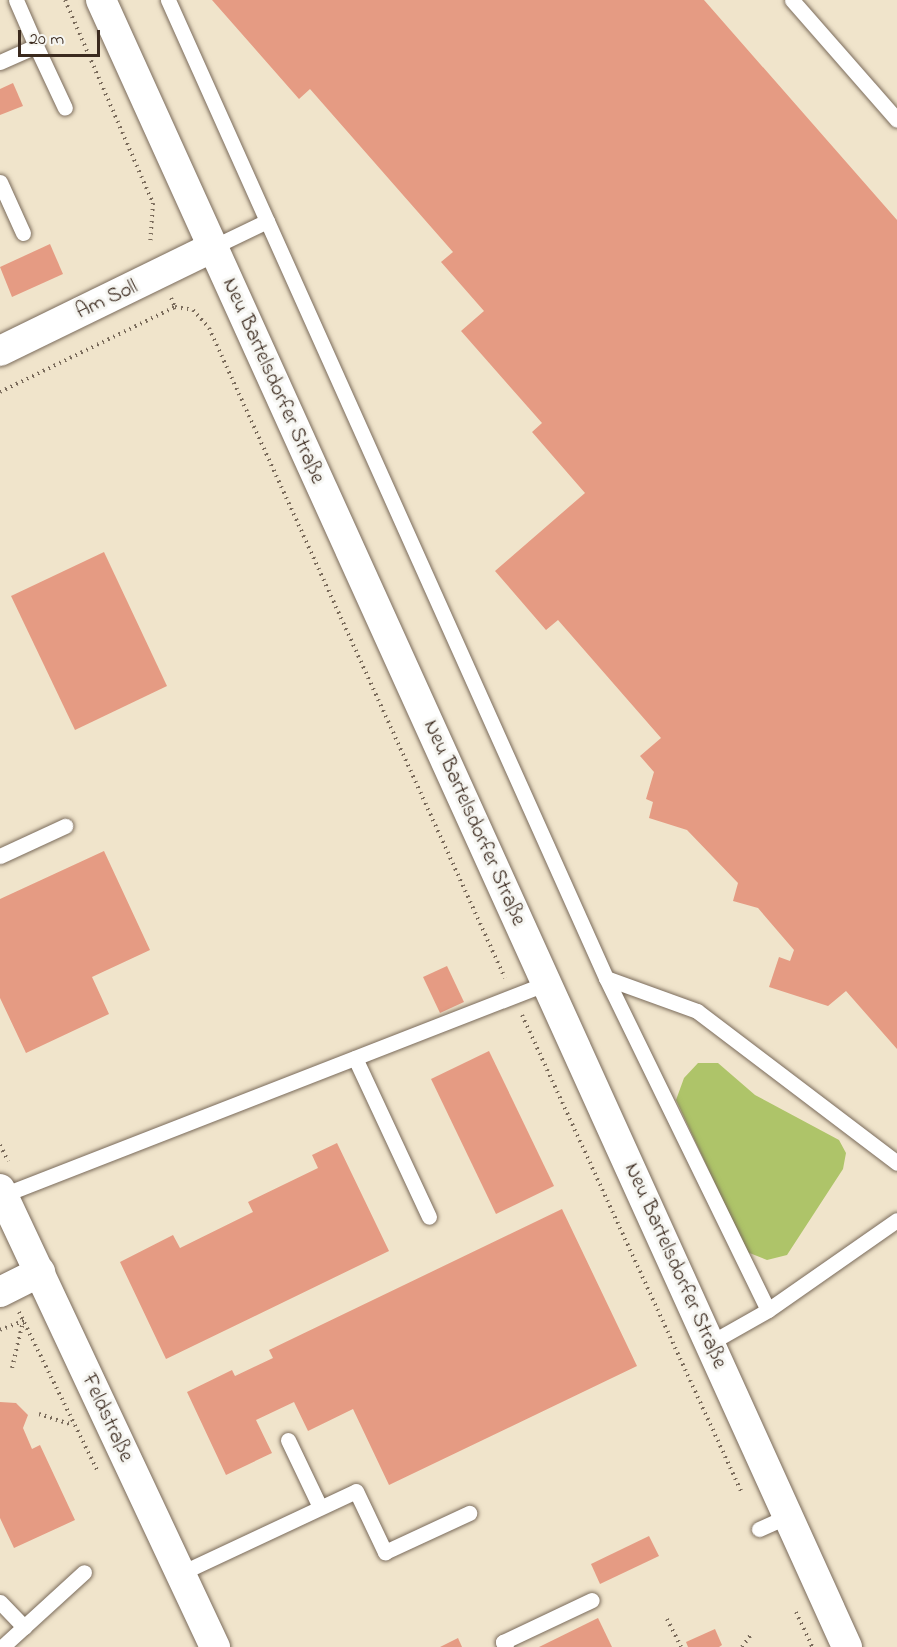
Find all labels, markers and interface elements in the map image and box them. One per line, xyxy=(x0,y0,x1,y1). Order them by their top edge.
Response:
scale bar xyxy=(21,18,104,56)
text: 20 m xyxy=(29,27,64,53)
street label: Neu Bartelsdorfer Straße xyxy=(216,274,330,488)
street label: Am Soll xyxy=(72,275,142,325)
street label: Neu Bartelsdorfer Straße xyxy=(417,716,531,930)
street label: Neu Bartelsdorfer Straße xyxy=(618,1159,732,1373)
street label: Feldstraße xyxy=(76,1370,138,1466)

